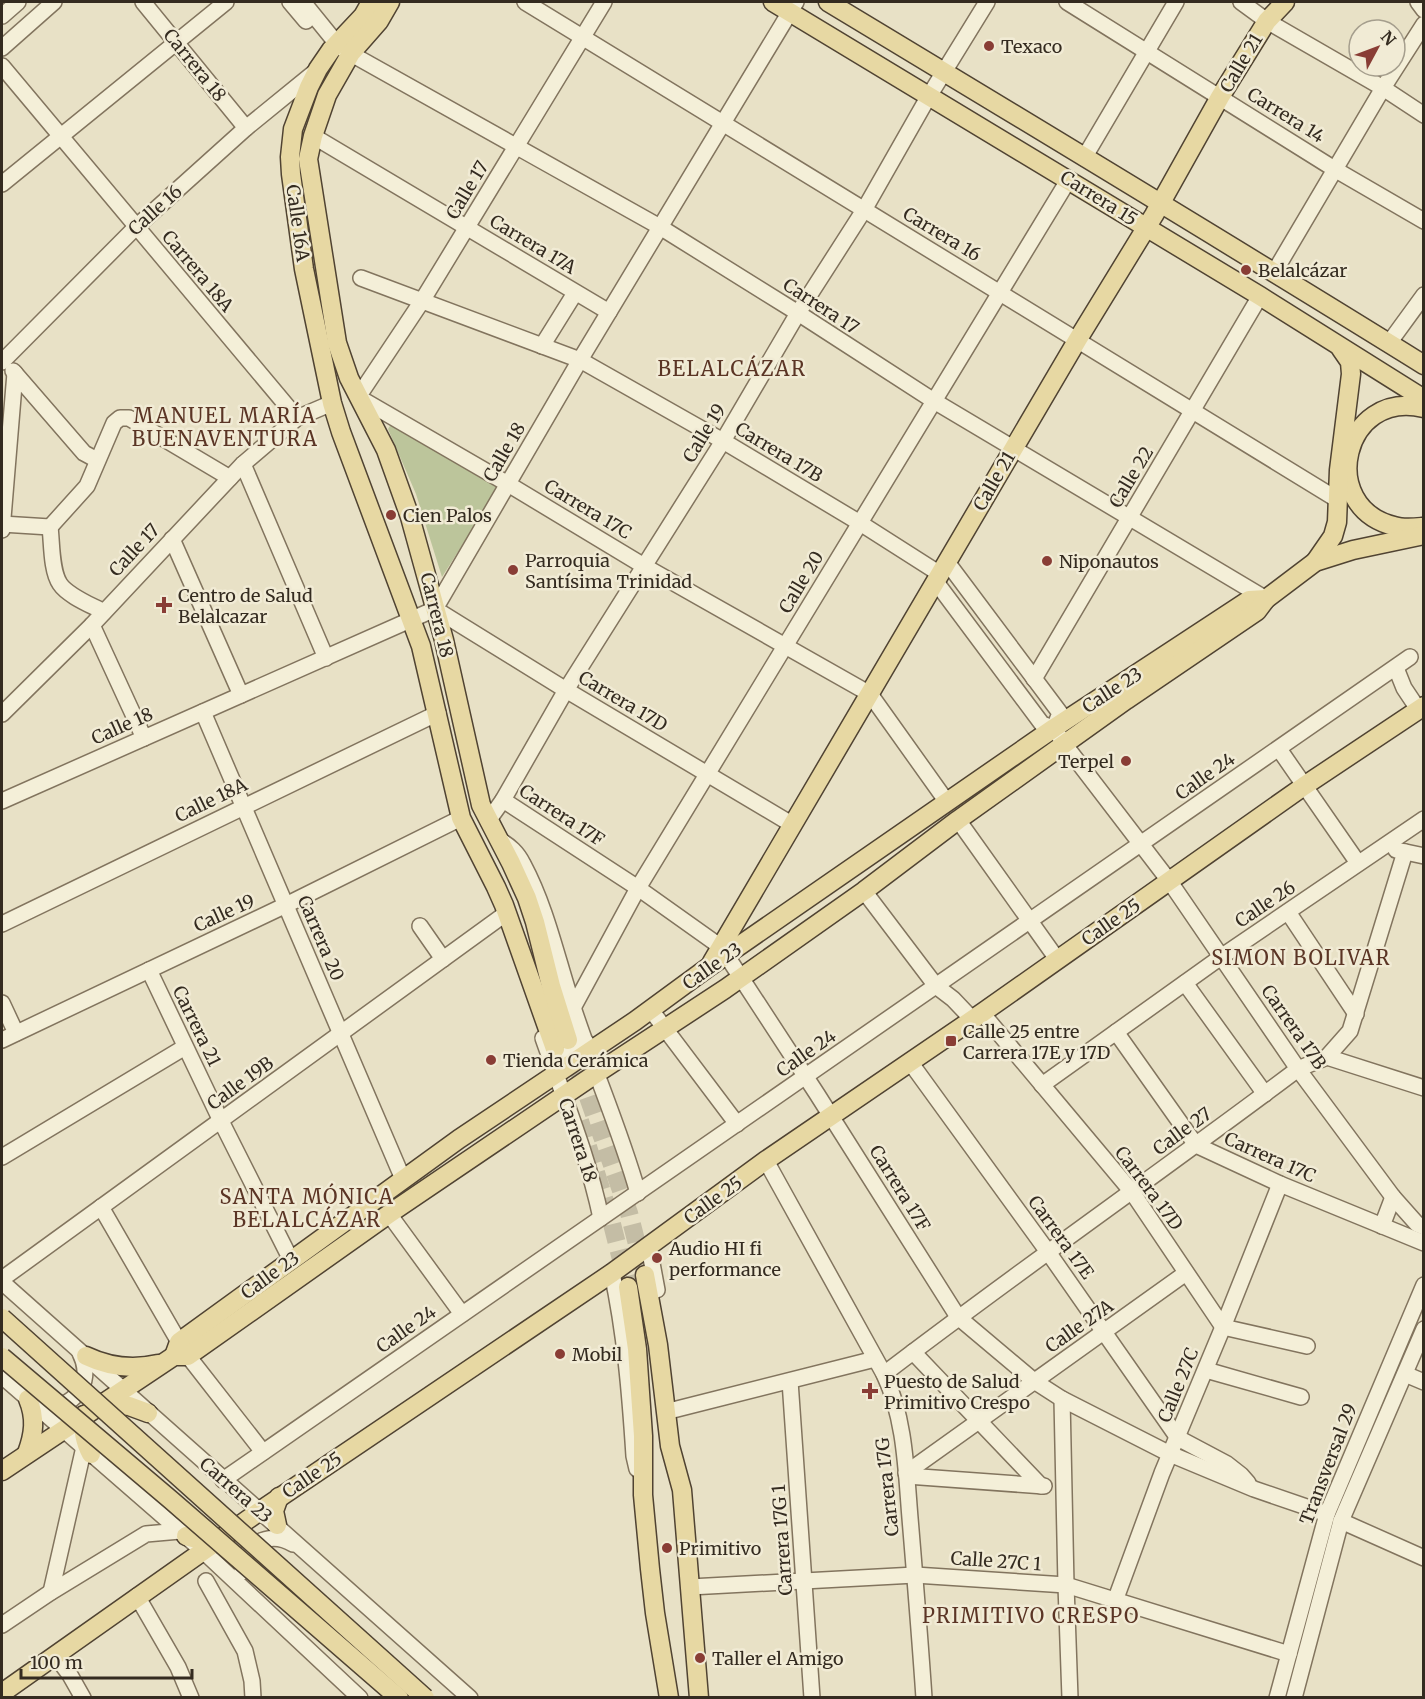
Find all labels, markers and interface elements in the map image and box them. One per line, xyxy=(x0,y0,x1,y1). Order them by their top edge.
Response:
north arrow xyxy=(1347,18,1407,78)
street label: Carrera 18 xyxy=(159,24,231,106)
text: N xyxy=(1377,27,1400,50)
street label: Calle 21 xyxy=(1214,29,1268,97)
place label: Texaco xyxy=(1001,35,1062,58)
marker: Texaco xyxy=(982,39,996,53)
street label: Carrera 14 xyxy=(1243,82,1329,148)
street label: Calle 17 xyxy=(441,157,493,223)
street label: Carrera 15 xyxy=(1056,165,1142,231)
street label: Calle 16 xyxy=(123,180,187,240)
street label: Calle 16A xyxy=(281,183,315,263)
street label: Carrera 16 xyxy=(899,202,985,266)
street label: Carrera 17A xyxy=(486,209,581,279)
street label: Carrera 18A xyxy=(157,225,239,317)
place label: Belalcázar xyxy=(1258,259,1347,282)
marker: Belalcázar xyxy=(1239,263,1253,277)
street label: Carrera 17 xyxy=(779,273,863,339)
district label: BELALCÁZAR xyxy=(658,354,806,381)
street label: Calle 19 xyxy=(678,399,730,467)
district label: MANUEL MARÍA BUENAVENTURA xyxy=(132,401,318,451)
street label: Carrera 17B xyxy=(731,417,827,487)
street label: Calle 18 xyxy=(478,418,530,486)
street label: Calle 22 xyxy=(1104,442,1158,512)
street label: Calle 21 xyxy=(968,447,1020,515)
street label: Carrera 17C xyxy=(540,474,636,544)
place label: Cien Palos xyxy=(403,504,492,527)
marker: Cien Palos xyxy=(384,508,398,522)
street label: Calle 17 xyxy=(104,519,164,581)
street label: Calle 20 xyxy=(774,547,828,617)
place label: Parroquia Santísima Trinidad xyxy=(525,549,692,593)
place label: Niponautos xyxy=(1059,550,1159,573)
marker: Niponautos xyxy=(1040,554,1054,568)
marker: Parroquia Santísima Trinidad xyxy=(506,563,520,577)
street label: Carrera 18 xyxy=(415,570,459,660)
place label: Centro de Salud Belalcazar xyxy=(178,584,313,628)
marker: Centro de Salud Belalcazar xyxy=(155,596,173,614)
street label: Calle 23 xyxy=(1078,662,1146,718)
street label: Carrera 17D xyxy=(574,666,672,736)
street label: Calle 18 xyxy=(88,702,156,750)
street label: Calle 24 xyxy=(1171,747,1239,805)
place label: Terpel xyxy=(1058,750,1114,773)
marker: Terpel xyxy=(1119,754,1133,768)
street label: Calle 18A xyxy=(171,773,251,827)
street label: Carrera 17F xyxy=(515,779,609,851)
street label: Calle 26 xyxy=(1231,875,1300,932)
street label: Calle 19 xyxy=(190,889,258,937)
street label: Carrera 20 xyxy=(293,892,349,984)
street label: Calle 25 xyxy=(1077,893,1145,951)
street label: Calle 23 xyxy=(678,937,746,995)
district label: SIMON BOLIVAR xyxy=(1211,945,1391,970)
street label: Carrera 17B xyxy=(1256,980,1332,1074)
street label: Carrera 21 xyxy=(168,982,226,1070)
place label: Calle 25 entre Carrera 17E y 17D xyxy=(963,1020,1110,1064)
street label: Calle 24 xyxy=(772,1024,840,1082)
marker: Calle 25 entre Carrera 17E y 17D xyxy=(944,1034,958,1048)
place label: Tienda Cerámica xyxy=(503,1049,649,1072)
street label: Calle 19B xyxy=(202,1051,278,1115)
marker: Tienda Cerámica xyxy=(484,1053,498,1067)
street label: Carrera 18 xyxy=(554,1095,602,1185)
street label: Calle 27 xyxy=(1148,1102,1216,1160)
street label: Carrera 17C xyxy=(1221,1127,1319,1187)
street label: Carrera 17F xyxy=(865,1141,935,1235)
street label: Carrera 17D xyxy=(1110,1141,1188,1235)
street label: Calle 25 xyxy=(679,1171,747,1229)
district label: SANTA MÓNICA BELALCÁZAR xyxy=(220,1183,394,1232)
street label: Carrera 17E xyxy=(1023,1191,1099,1284)
place label: Audio HI fi performance xyxy=(668,1237,781,1281)
street label: Calle 23 xyxy=(236,1246,304,1304)
marker: Audio HI fi performance xyxy=(650,1251,664,1265)
street label: Calle 27A xyxy=(1041,1294,1118,1358)
street label: Calle 24 xyxy=(372,1300,440,1358)
place label: Mobil xyxy=(572,1343,623,1366)
street label: Calle 27C xyxy=(1153,1344,1203,1426)
marker: Mobil xyxy=(553,1347,567,1361)
place label: Puesto de Salud Primitivo Crespo xyxy=(884,1370,1030,1414)
marker: Puesto de Salud Primitivo Crespo xyxy=(861,1382,879,1400)
street label: Transversal 29 xyxy=(1294,1400,1362,1528)
street label: Carrera 17G xyxy=(870,1437,904,1537)
street label: Calle 25 xyxy=(278,1447,346,1503)
street label: Carrera 23 xyxy=(195,1452,277,1528)
street label: Carrera 17G 1 xyxy=(767,1484,797,1596)
place label: Primitivo xyxy=(679,1537,761,1560)
marker: Primitivo xyxy=(660,1541,674,1555)
street label: Calle 27C 1 xyxy=(950,1546,1042,1576)
district label: PRIMITIVO CRESPO xyxy=(922,1603,1140,1628)
scale bar xyxy=(21,1642,192,1680)
place label: Taller el Amigo xyxy=(712,1647,843,1670)
text: 100 m xyxy=(30,1651,83,1674)
marker: Taller el Amigo xyxy=(693,1651,707,1665)

